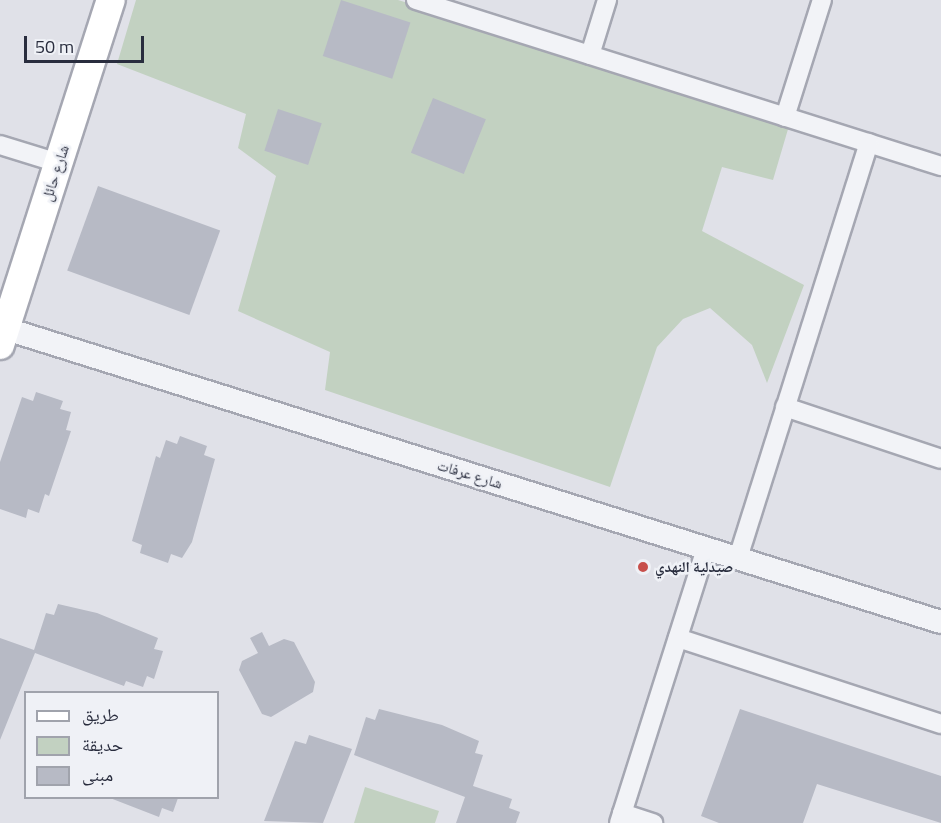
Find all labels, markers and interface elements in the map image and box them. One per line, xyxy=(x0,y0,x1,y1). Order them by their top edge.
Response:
scale bar xyxy=(27,24,147,62)
text: 50 m xyxy=(35,33,74,60)
street label: شارع حائل xyxy=(37,143,73,203)
street label: شارع عرفات xyxy=(435,456,505,492)
place label: صيدلية النهدي xyxy=(655,558,733,576)
marker: صيدلية النهدي xyxy=(636,560,650,574)
legend xyxy=(24,691,219,799)
text: طريق xyxy=(82,701,119,728)
text: حديقة xyxy=(82,731,123,758)
text: مبنى xyxy=(82,761,113,788)

